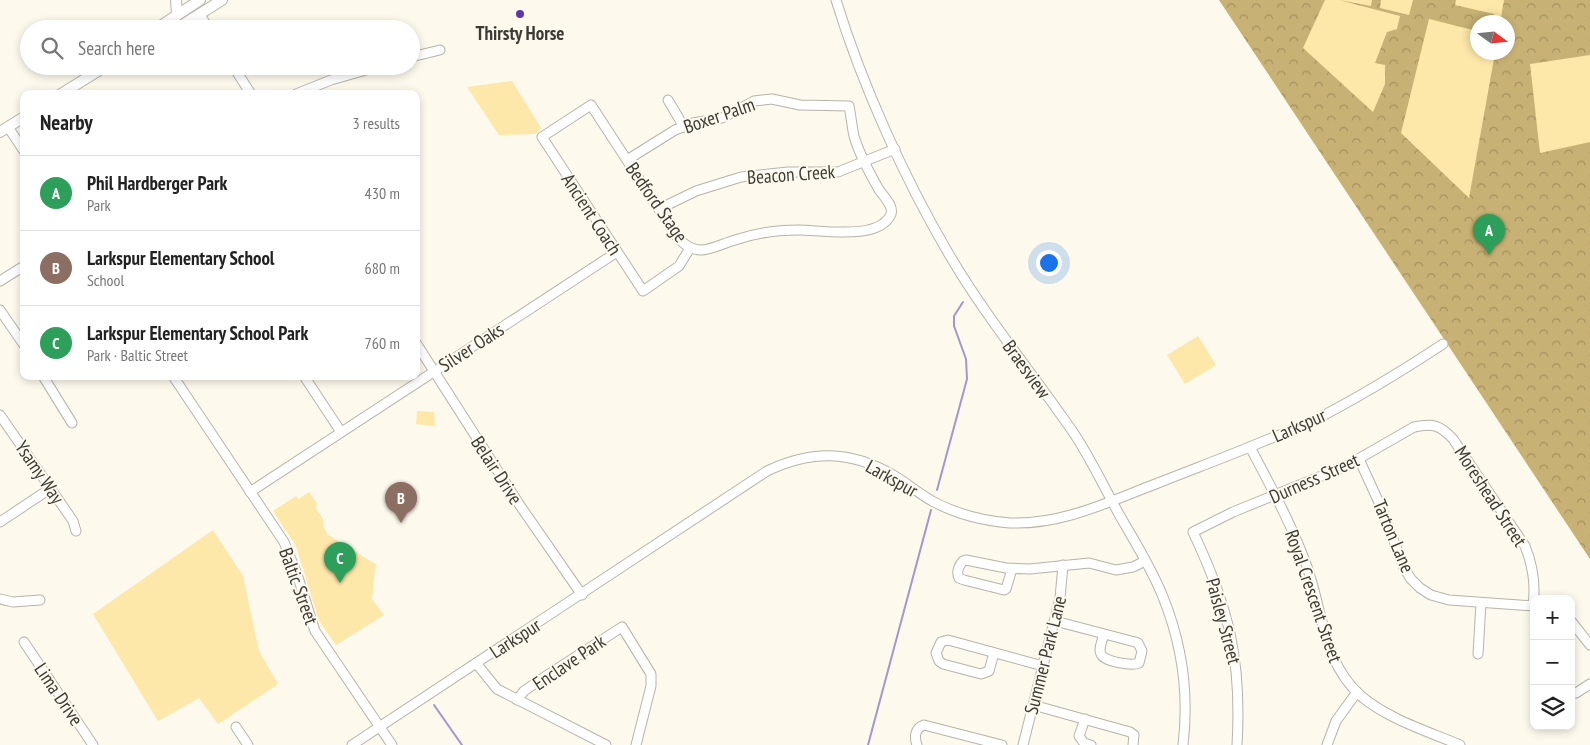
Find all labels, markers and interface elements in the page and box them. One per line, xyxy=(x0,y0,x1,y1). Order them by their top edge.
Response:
marker: Thirsty Horse xyxy=(514,8,526,20)
north arrow xyxy=(1470,15,1515,60)
search box xyxy=(20,20,420,75)
place label: Thirsty Horse xyxy=(475,21,565,45)
icon: search xyxy=(38,34,66,62)
text: Search here xyxy=(78,36,155,60)
street label: Boxer Palm xyxy=(680,92,758,138)
text: Nearby xyxy=(40,109,93,136)
text: 3 results xyxy=(353,113,400,133)
street label: Bedford Stage xyxy=(621,157,693,247)
street label: Beacon Creek xyxy=(746,159,836,189)
street label: Ancient Coach xyxy=(557,169,627,259)
text: Phil Hardberger Park xyxy=(87,171,227,195)
text: A xyxy=(52,183,60,203)
text: 430 m xyxy=(365,183,400,203)
text: Park xyxy=(87,195,111,215)
pin: A xyxy=(1473,214,1505,255)
text: Larkspur Elementary School xyxy=(87,246,274,270)
your location xyxy=(1036,250,1062,276)
text: B xyxy=(52,258,60,278)
text: 680 m xyxy=(365,258,400,278)
text: School xyxy=(87,270,124,290)
street label: Silver Oaks xyxy=(434,317,508,377)
text: Larkspur Elementary School Park xyxy=(87,321,308,345)
text: C xyxy=(52,333,60,353)
text: 760 m xyxy=(365,333,400,353)
street label: Braesview xyxy=(998,335,1057,404)
text: Park · Baltic Street xyxy=(87,345,188,365)
street label: Larkspur xyxy=(1269,402,1330,447)
street label: Belair Drive xyxy=(466,431,528,509)
street label: Ysamy Way xyxy=(10,436,70,509)
street label: Moreshead Street xyxy=(1450,441,1533,551)
street label: Durness Street xyxy=(1265,447,1363,508)
street label: Larkspur xyxy=(862,454,923,502)
pin: B xyxy=(385,482,417,523)
street label: Tarton Lane xyxy=(1368,496,1420,576)
street label: Royal Crescent Street xyxy=(1280,526,1348,666)
pin: C xyxy=(324,542,356,583)
street label: Baltic Street xyxy=(274,544,324,628)
street label: Paisley Street xyxy=(1201,575,1247,667)
street label: Summer Park Lane xyxy=(1019,593,1071,717)
map controls xyxy=(1530,595,1575,730)
button: + xyxy=(1530,595,1575,640)
street label: Larkspur xyxy=(485,612,546,663)
street label: Enclave Park xyxy=(528,629,611,695)
button: − xyxy=(1530,640,1575,685)
street label: Lima Drive xyxy=(29,658,89,730)
button: layers xyxy=(1530,685,1575,730)

